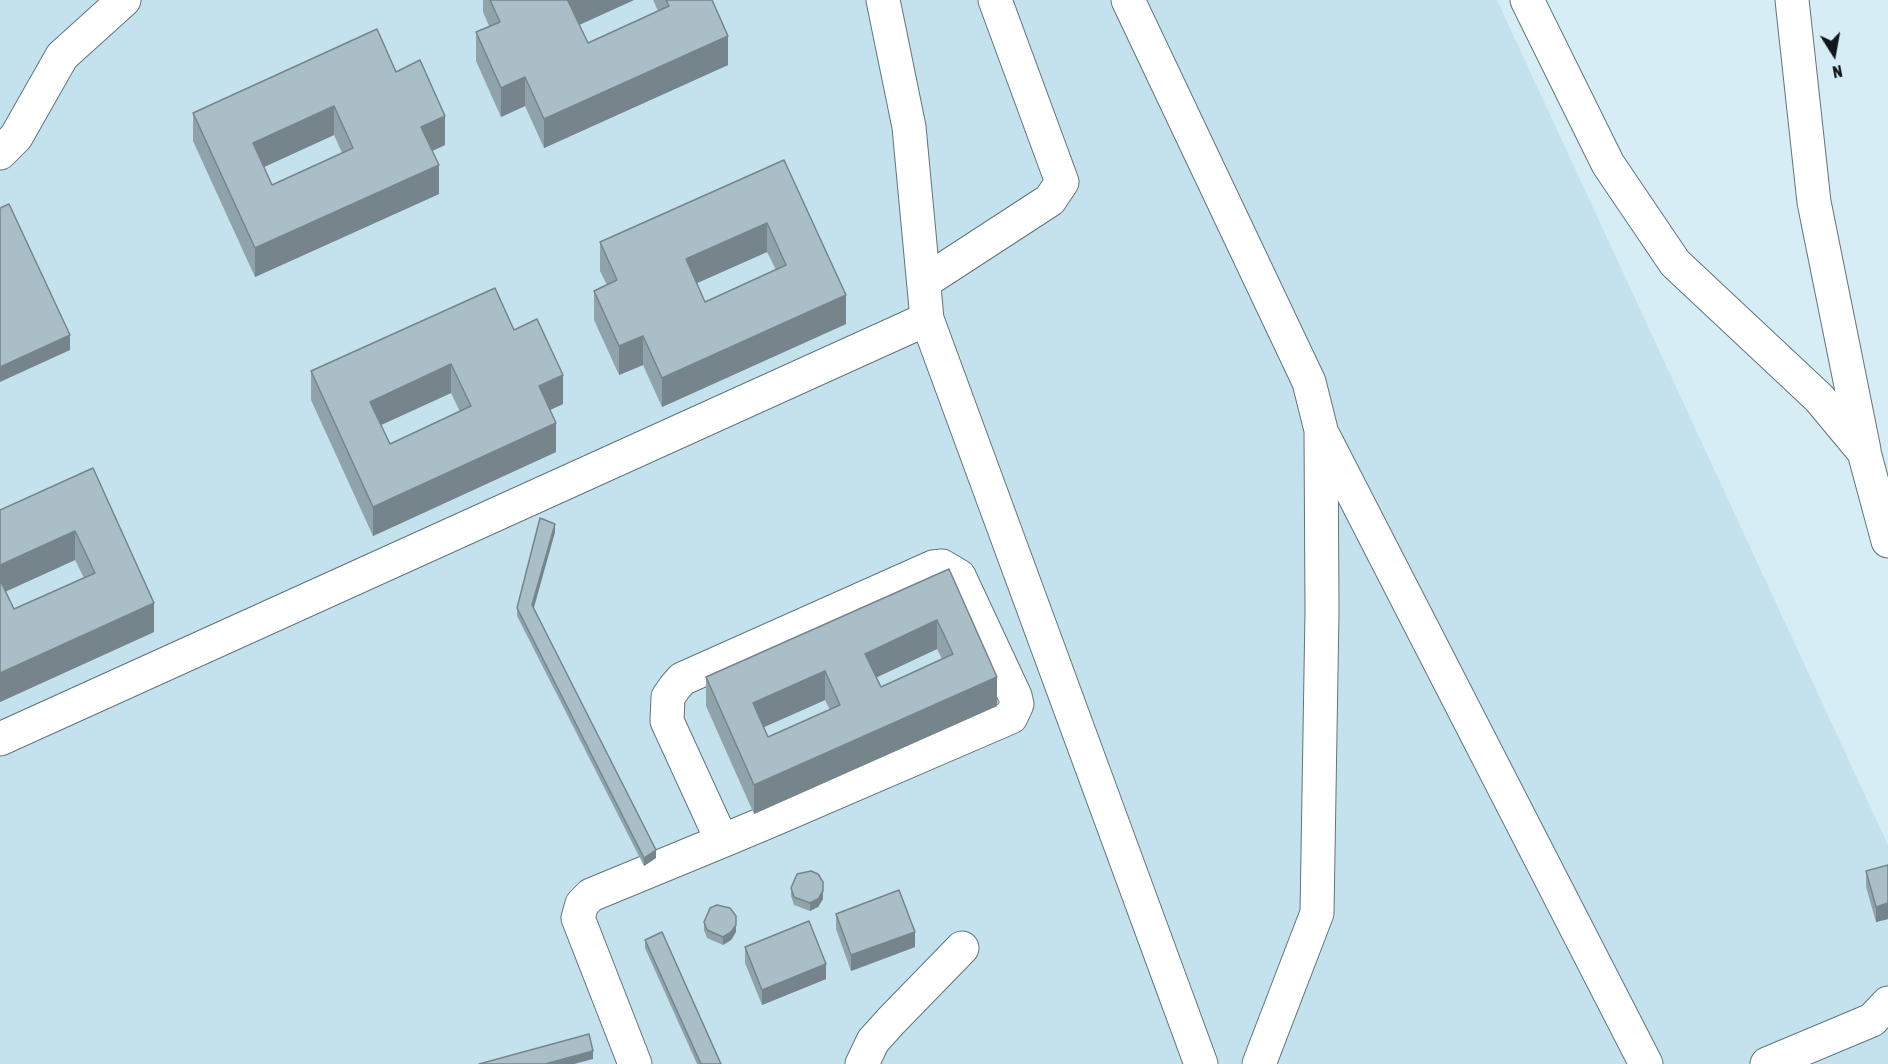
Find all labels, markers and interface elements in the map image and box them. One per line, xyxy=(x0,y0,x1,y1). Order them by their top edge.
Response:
north arrow xyxy=(1804,24,1864,84)
text: N xyxy=(1831,62,1844,81)

